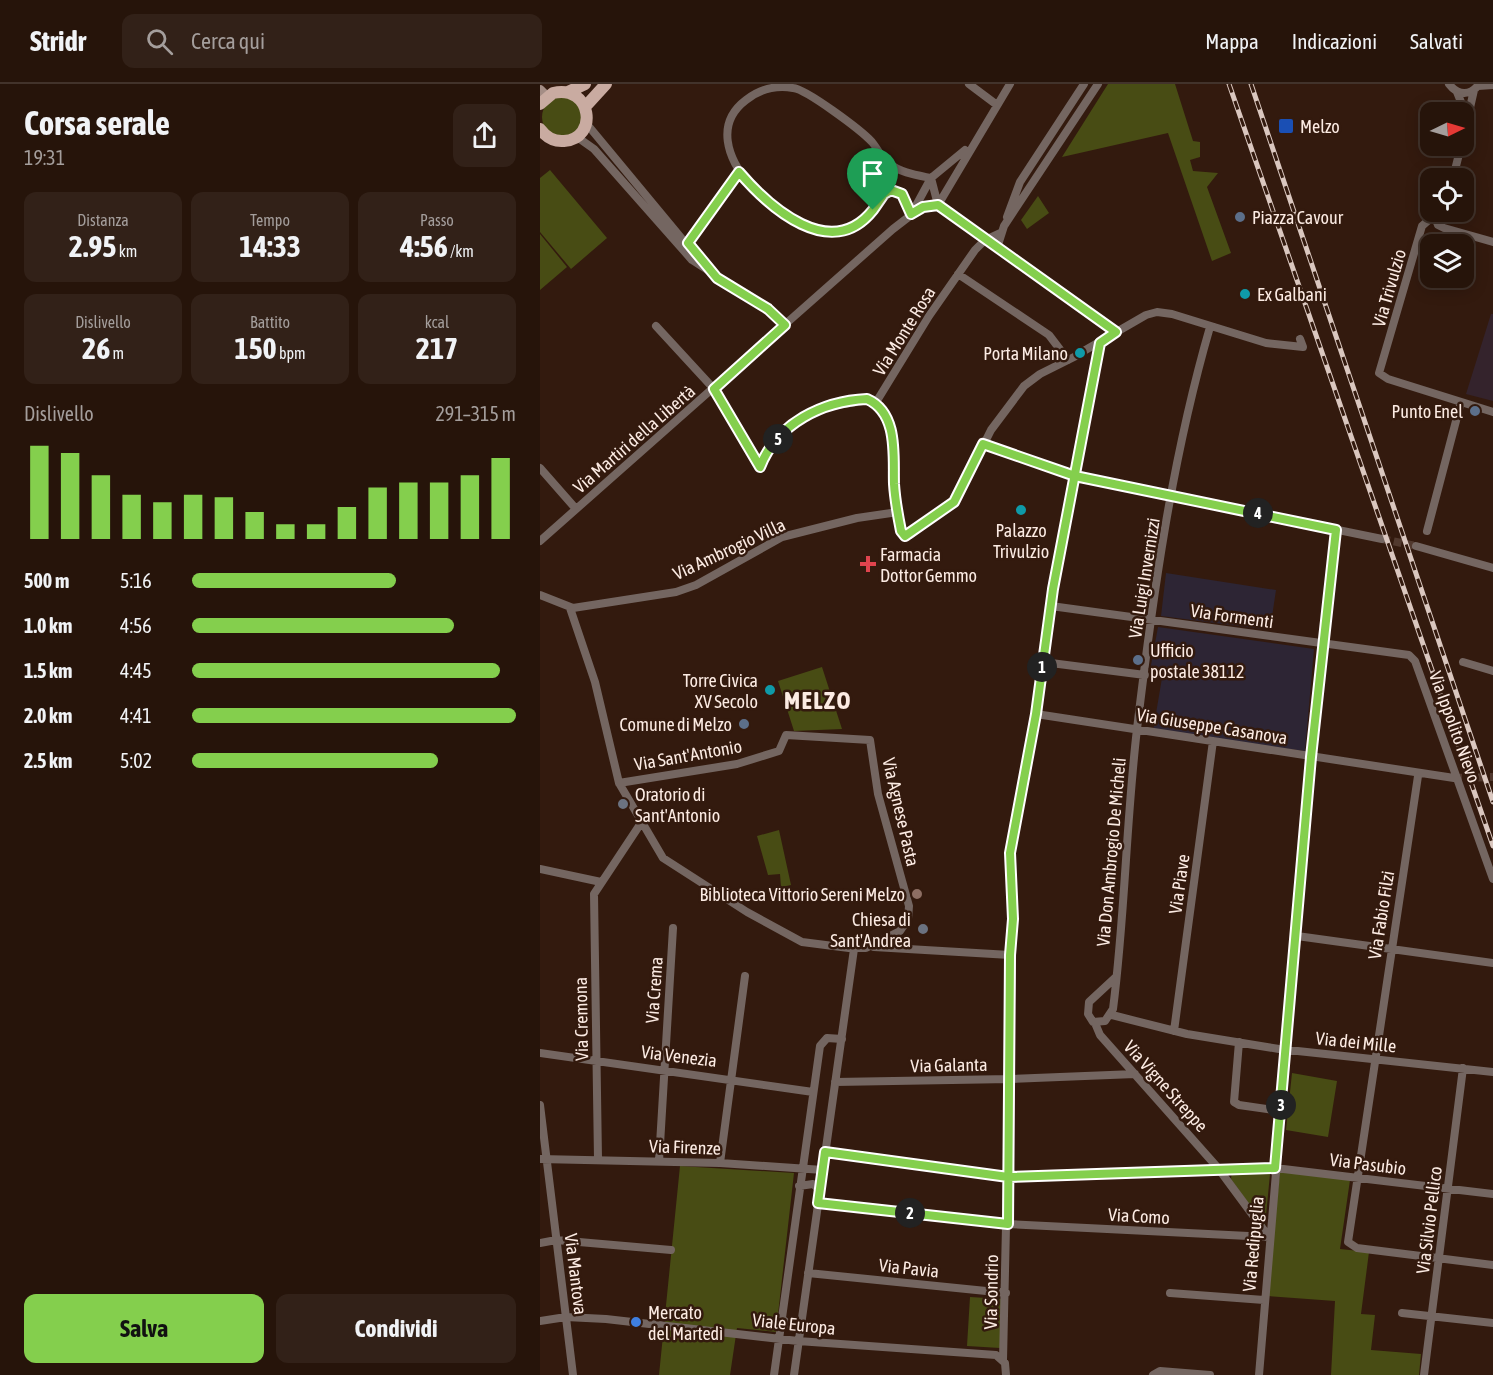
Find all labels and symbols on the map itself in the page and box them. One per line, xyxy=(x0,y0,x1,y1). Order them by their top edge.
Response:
north arrow xyxy=(1420,102,1474,156)
place label: Melzo xyxy=(1300,116,1340,137)
marker: Melzo xyxy=(1277,117,1295,135)
pin xyxy=(847,148,898,210)
place label: Piazza Cavour xyxy=(1252,207,1344,228)
marker: Piazza Cavour xyxy=(1233,210,1247,224)
street label: Via Trivulzio xyxy=(1368,247,1410,329)
street label: Via Monte Rosa xyxy=(868,283,940,379)
place label: Ex Galbani xyxy=(1257,284,1327,305)
marker: Ex Galbani xyxy=(1238,287,1252,301)
place label: Porta Milano xyxy=(983,343,1068,364)
marker: Porta Milano xyxy=(1073,346,1087,360)
street label: Via Martiri della Libertà xyxy=(569,381,699,497)
place label: Punto Enel xyxy=(1391,401,1463,422)
marker: Punto Enel xyxy=(1468,404,1482,418)
pin: 5 xyxy=(763,424,793,454)
pin: 4 xyxy=(1243,498,1273,528)
marker: Palazzo Trivulzio xyxy=(1014,503,1028,517)
street label: Via Ambrogio Villa xyxy=(669,514,789,584)
street label: Via Luigi Invernizzi xyxy=(1124,516,1164,640)
place label: Palazzo Trivulzio xyxy=(993,520,1049,562)
place label: Farmacia Dottor Gemmo xyxy=(880,544,977,586)
marker: Farmacia Dottor Gemmo xyxy=(861,557,875,571)
street label: Via Formenti xyxy=(1189,600,1275,632)
place label: Ufficio postale 38112 xyxy=(1150,640,1244,682)
pin: 1 xyxy=(1027,652,1057,682)
marker: Ufficio postale 38112 xyxy=(1131,653,1145,667)
street label: Via Ippolito Nievo xyxy=(1425,668,1485,786)
place label: Torre Civica XV Secolo xyxy=(683,670,758,712)
marker: Torre Civica XV Secolo xyxy=(763,683,777,697)
district label: MELZO xyxy=(784,687,852,714)
street label: Via Giuseppe Casanova xyxy=(1135,704,1289,748)
place label: Comune di Melzo xyxy=(620,714,732,735)
marker: Comune di Melzo xyxy=(737,717,751,731)
street label: Via Sant'Antonio xyxy=(633,735,743,775)
street label: Via Agnese Pasta xyxy=(878,756,924,868)
street label: Via Don Ambrogio De Micheli xyxy=(1092,757,1130,947)
place label: Oratorio di Sant'Antonio xyxy=(635,784,720,826)
marker: Oratorio di Sant'Antonio xyxy=(616,797,630,811)
street label: Via Piave xyxy=(1164,853,1194,915)
street label: Via Fabio Filzi xyxy=(1364,869,1398,961)
place label: Biblioteca Vittorio Sereni Melzo xyxy=(700,884,905,905)
marker: Biblioteca Vittorio Sereni Melzo xyxy=(910,887,924,901)
place label: Chiesa di Sant'Andrea xyxy=(830,909,911,951)
marker: Chiesa di Sant'Andrea xyxy=(916,922,930,936)
street label: Via Crema xyxy=(641,956,667,1024)
street label: Via Cremona xyxy=(570,977,592,1061)
street label: Via dei Mille xyxy=(1315,1027,1397,1057)
street label: Via Vigne Streppe xyxy=(1120,1036,1212,1136)
street label: Via Venezia xyxy=(640,1041,718,1071)
street label: Via Galanta xyxy=(910,1054,988,1076)
pin: 3 xyxy=(1266,1090,1296,1120)
street label: Via Firenze xyxy=(649,1135,721,1159)
street label: Via Pasubio xyxy=(1329,1149,1407,1179)
street label: Via Silvio Pellico xyxy=(1412,1165,1446,1275)
street label: Via Redipuglia xyxy=(1238,1195,1268,1293)
pin: 2 xyxy=(895,1198,925,1228)
street label: Via Como xyxy=(1108,1204,1170,1228)
street label: Via Mantova xyxy=(561,1232,591,1316)
street label: Via Pavia xyxy=(878,1254,940,1282)
street label: Via Sondrio xyxy=(980,1254,1002,1330)
place label: Mercato del Martedì xyxy=(648,1302,723,1344)
street label: Viale Europa xyxy=(751,1309,837,1339)
marker: Mercato del Martedì xyxy=(629,1315,643,1329)

